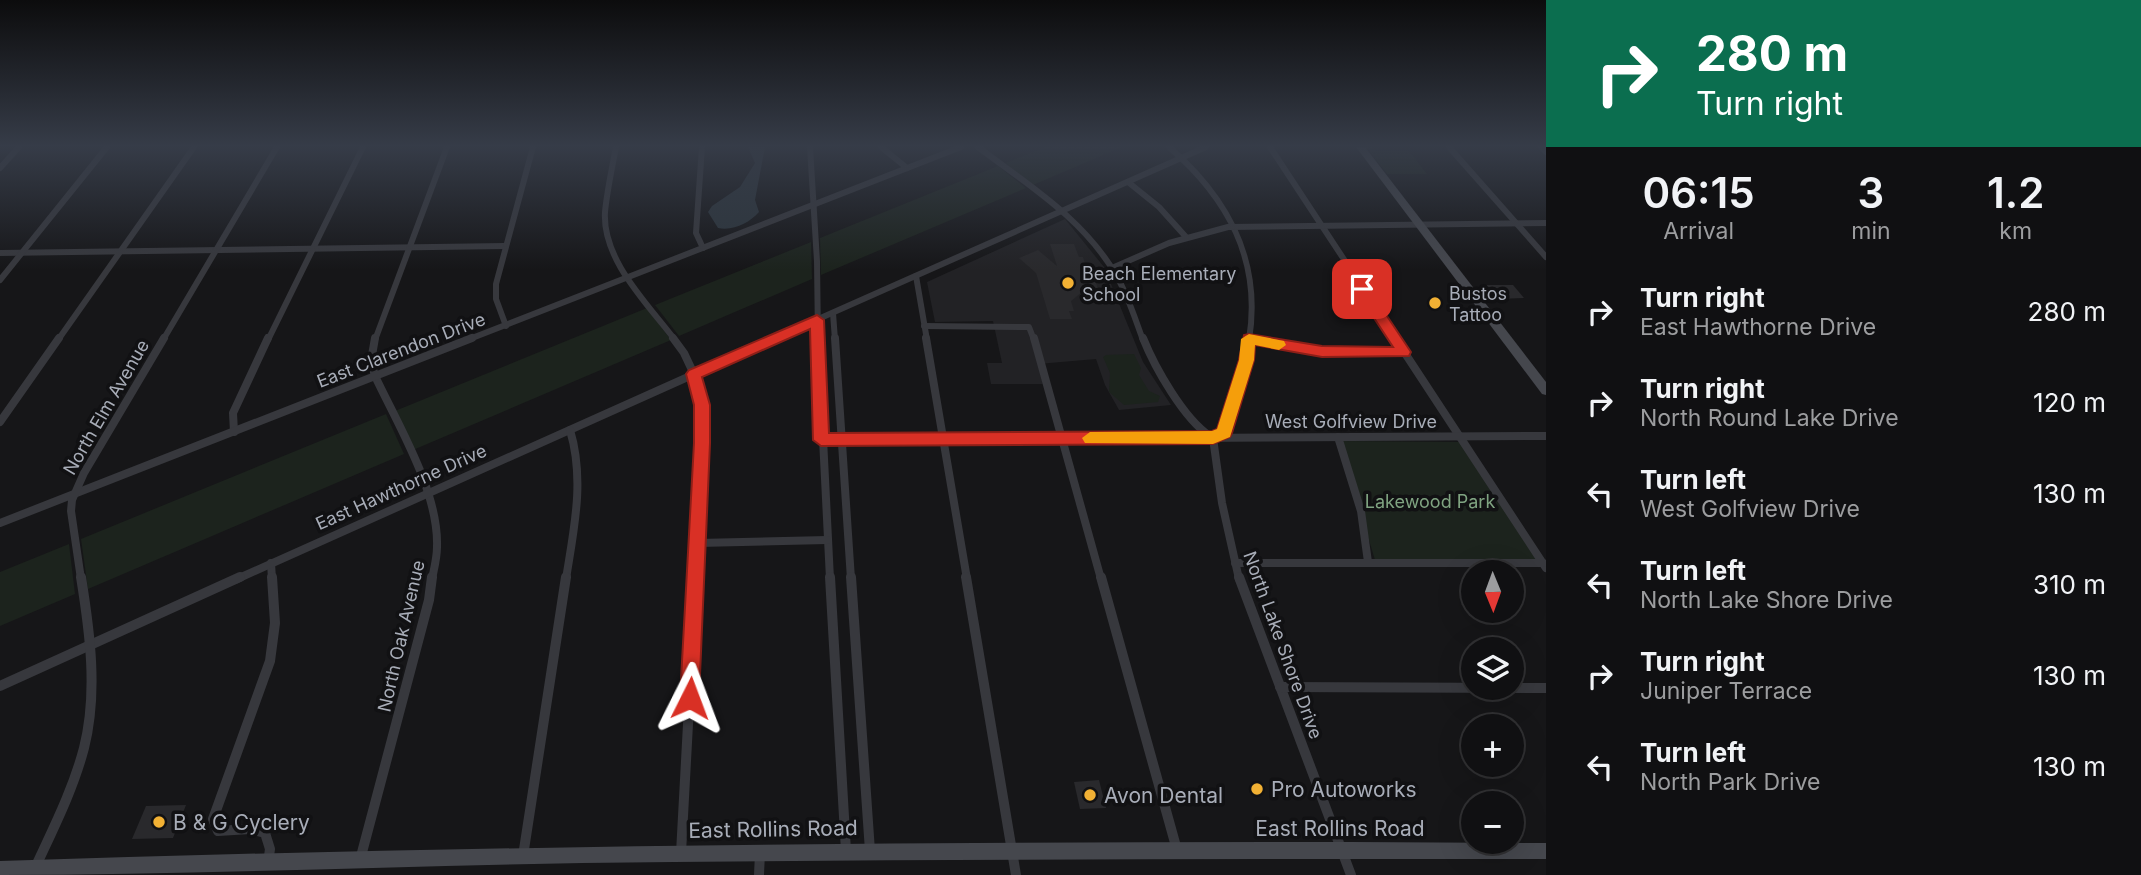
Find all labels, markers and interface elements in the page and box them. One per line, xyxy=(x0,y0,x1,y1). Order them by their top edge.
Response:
text: 280 m xyxy=(1696,24,1848,83)
icon: right xyxy=(1581,28,1672,119)
text: Turn right xyxy=(1696,84,1843,123)
text: 06:15 xyxy=(1643,167,1755,218)
text: 3 xyxy=(1858,167,1884,218)
text: 1.2 xyxy=(1987,167,2044,218)
text: Arrival xyxy=(1663,217,1734,245)
text: min xyxy=(1851,217,1891,245)
text: km xyxy=(1999,217,2032,245)
pin xyxy=(1332,259,1392,319)
place label: Beach Elementary School xyxy=(1082,263,1236,305)
icon: arrive xyxy=(1343,270,1381,308)
marker: Beach Elementary School xyxy=(1060,275,1076,291)
text: Turn right xyxy=(1640,282,1765,313)
place label: Bustos Tattoo xyxy=(1449,283,1507,325)
icon: right xyxy=(1581,293,1619,331)
marker: Bustos Tattoo xyxy=(1427,295,1443,311)
text: 280 m xyxy=(2028,296,2106,327)
street label: East Clarendon Drive xyxy=(314,308,488,392)
text: East Hawthorne Drive xyxy=(1640,313,1876,341)
street label: North Elm Avenue xyxy=(59,336,153,478)
text: Turn right xyxy=(1640,373,1765,404)
icon: right xyxy=(1581,384,1619,422)
text: 120 m xyxy=(2033,387,2106,418)
text: North Round Lake Drive xyxy=(1640,404,1899,432)
street label: West Golfview Drive xyxy=(1265,411,1437,432)
street label: East Hawthorne Drive xyxy=(312,440,490,534)
text: Turn left xyxy=(1640,464,1746,495)
icon: left xyxy=(1581,475,1619,513)
text: 130 m xyxy=(2033,478,2106,509)
park label: Lakewood Park xyxy=(1365,491,1495,512)
text: West Golfview Drive xyxy=(1640,495,1860,523)
street label: North Lake Shore Drive xyxy=(1239,548,1327,742)
text: Turn left xyxy=(1640,555,1746,586)
street label: North Oak Avenue xyxy=(373,558,429,714)
north arrow xyxy=(1461,560,1524,623)
map controls xyxy=(1461,560,1524,854)
icon: left xyxy=(1581,566,1619,604)
text: 310 m xyxy=(2033,569,2106,600)
text: North Lake Shore Drive xyxy=(1640,586,1893,614)
button: layers xyxy=(1461,637,1524,700)
text: Turn right xyxy=(1640,646,1765,677)
icon: right xyxy=(1581,657,1619,695)
text: 130 m xyxy=(2033,660,2106,691)
position arrow xyxy=(653,661,727,735)
text: Juniper Terrace xyxy=(1640,677,1812,705)
button: + xyxy=(1461,714,1524,777)
text: Turn left xyxy=(1640,737,1746,768)
icon: left xyxy=(1581,748,1619,786)
text: 130 m xyxy=(2033,751,2106,782)
text: North Park Drive xyxy=(1640,768,1821,796)
place label: Pro Autoworks xyxy=(1271,777,1417,802)
marker: Pro Autoworks xyxy=(1249,781,1265,797)
place label: Avon Dental xyxy=(1104,783,1223,808)
marker: Avon Dental xyxy=(1082,787,1098,803)
button: − xyxy=(1461,791,1524,854)
place label: B & G Cyclery xyxy=(173,810,310,835)
marker: B & G Cyclery xyxy=(151,814,167,830)
street label: East Rollins Road xyxy=(688,815,858,843)
street label: East Rollins Road xyxy=(1255,816,1425,841)

